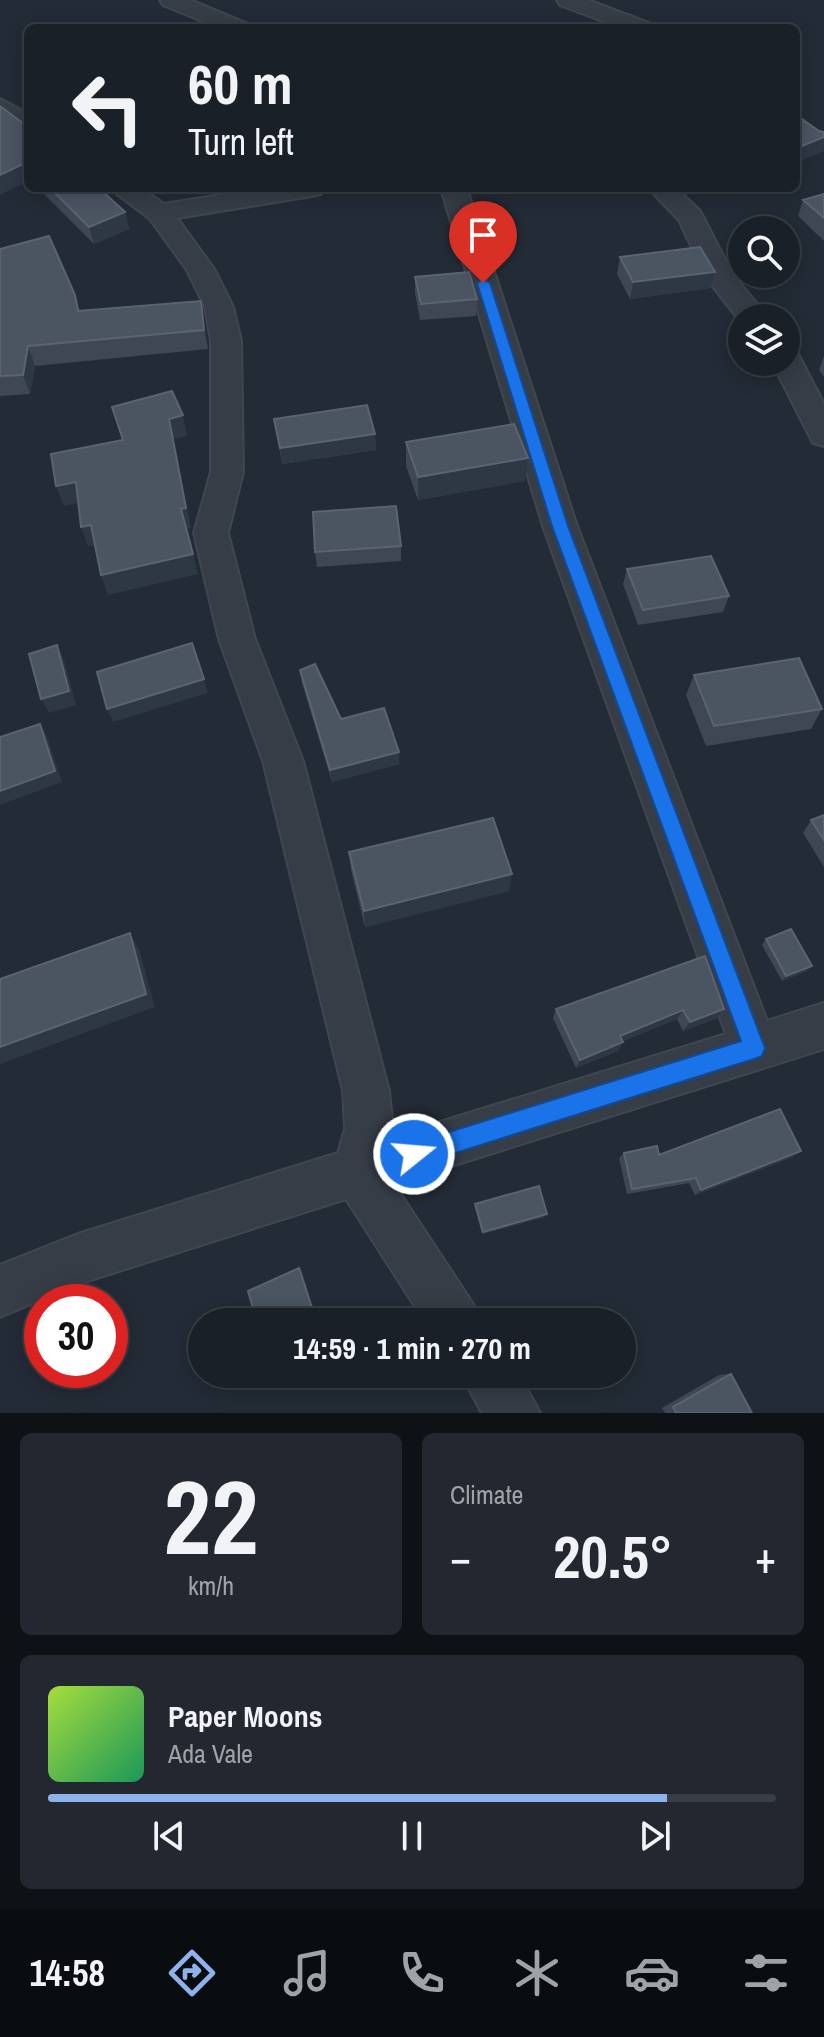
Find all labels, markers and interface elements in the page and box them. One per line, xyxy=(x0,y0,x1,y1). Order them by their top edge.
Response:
text: 60 m xyxy=(188,46,293,121)
icon: left xyxy=(56,56,160,160)
text: Turn left xyxy=(188,118,294,166)
pin xyxy=(449,201,517,283)
icon: arrive xyxy=(461,213,505,257)
map controls xyxy=(728,216,800,376)
button: search xyxy=(728,216,800,288)
button: layers xyxy=(728,304,800,376)
position arrow xyxy=(372,1112,456,1196)
speed limit sign: 30 xyxy=(24,1284,128,1388)
text: 14:59 · 1 min · 270 m xyxy=(293,1328,531,1368)
text: 22 xyxy=(164,1446,258,1586)
text: Climate xyxy=(450,1477,523,1512)
text: 20.5° xyxy=(553,1516,673,1597)
text: − xyxy=(450,1527,471,1587)
text: + xyxy=(755,1527,776,1587)
text: km/h xyxy=(188,1568,234,1603)
text: Paper Moons xyxy=(168,1696,322,1736)
text: Ada Vale xyxy=(168,1736,253,1771)
icon: previous xyxy=(147,1814,191,1858)
icon: pause xyxy=(390,1814,434,1858)
icon: next xyxy=(633,1814,677,1858)
icon: directions xyxy=(164,1945,220,2001)
icon: music xyxy=(279,1945,335,2001)
icon: phone xyxy=(394,1945,450,2001)
icon: climate xyxy=(509,1945,565,2001)
icon: car xyxy=(624,1945,680,2001)
icon: filters xyxy=(738,1945,794,2001)
text: 14:58 xyxy=(29,1949,105,1997)

